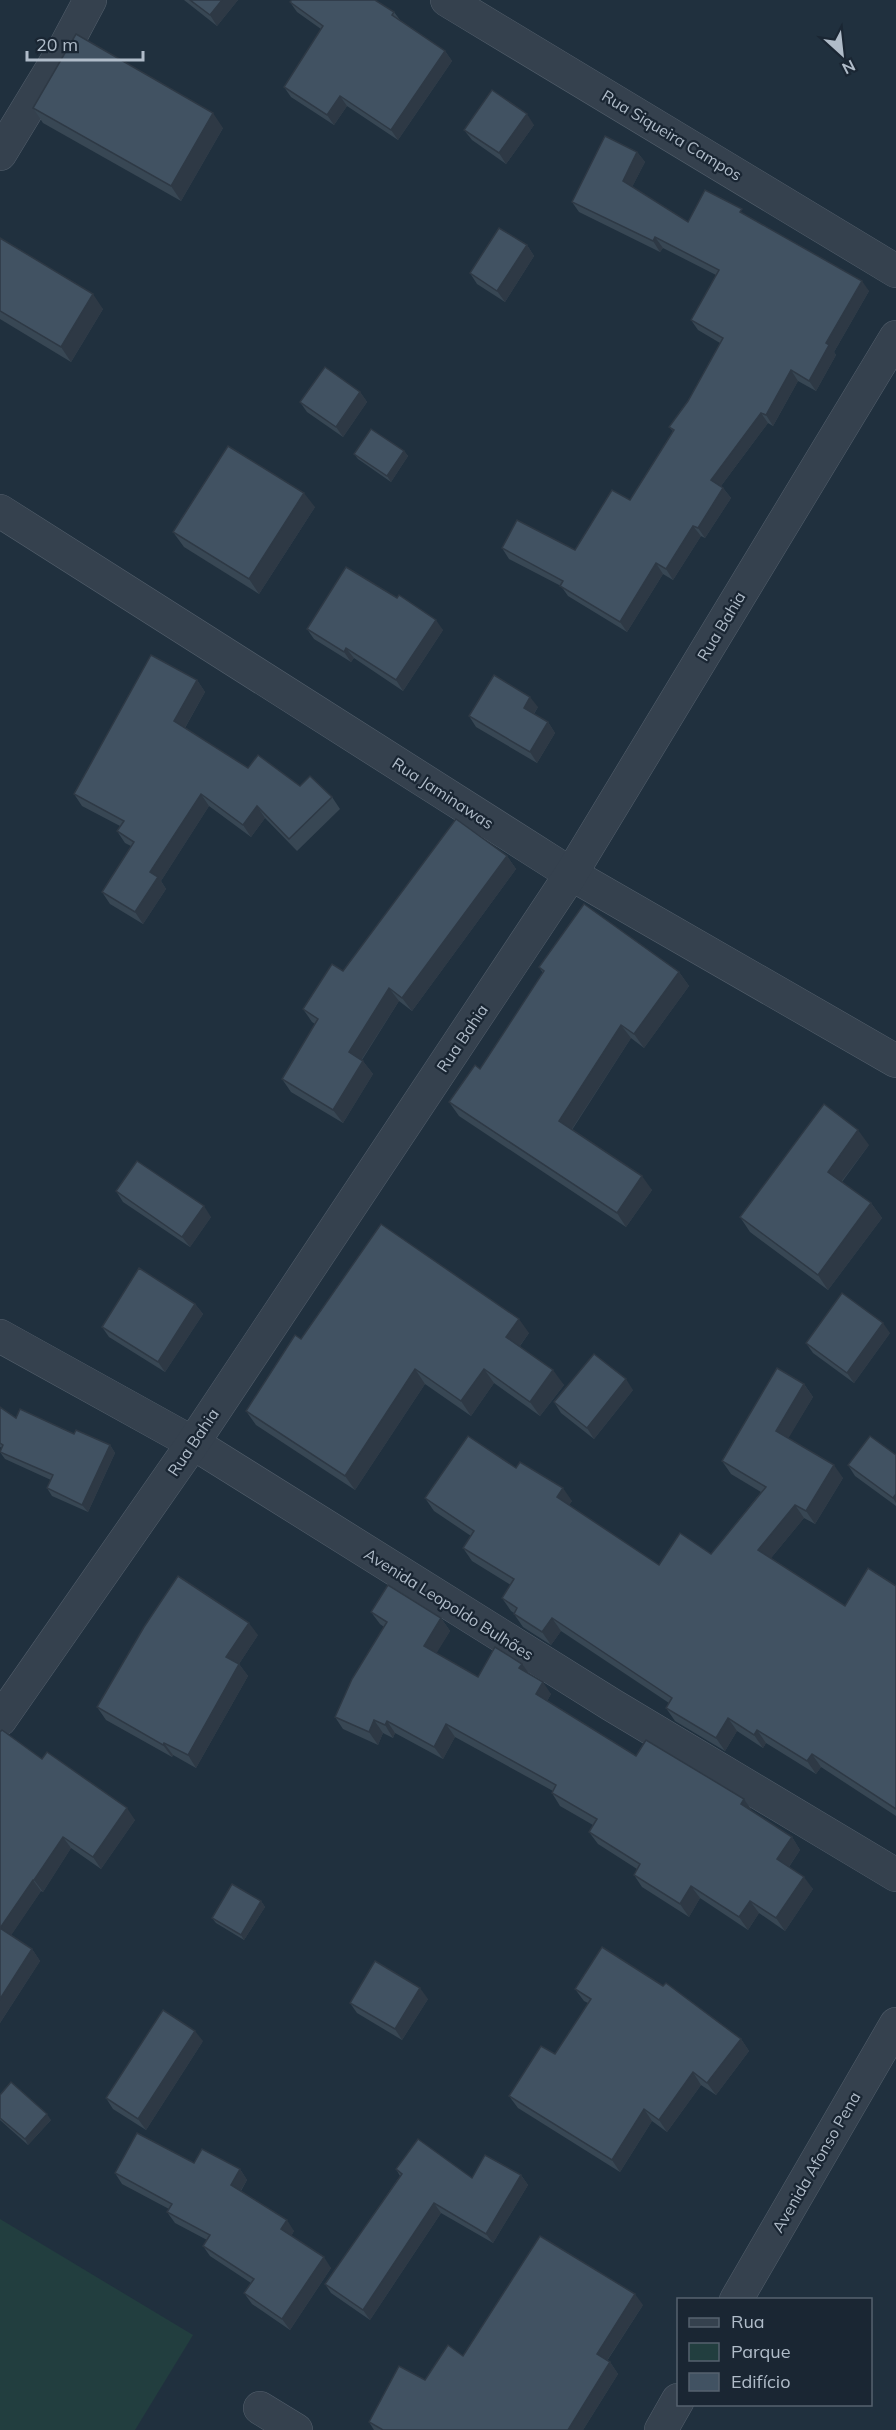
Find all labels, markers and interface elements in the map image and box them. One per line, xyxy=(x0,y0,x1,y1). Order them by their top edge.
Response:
scale bar xyxy=(27,24,142,62)
north arrow xyxy=(812,24,872,84)
text: 20 m xyxy=(36,33,78,56)
text: N xyxy=(839,56,859,79)
street label: Rua Siqueira Campos xyxy=(598,85,746,185)
street label: Rua Bahia xyxy=(693,588,749,664)
street label: Rua Jaminawas xyxy=(388,753,498,833)
street label: Rua Bahia xyxy=(432,1000,492,1076)
street label: Rua Bahia xyxy=(163,1404,223,1480)
street label: Avenida Leopoldo Bulhões xyxy=(361,1544,537,1664)
street label: Avenida Afonso Pena xyxy=(768,2088,864,2236)
legend xyxy=(677,2298,872,2406)
text: Rua xyxy=(731,2310,765,2333)
text: Parque xyxy=(731,2340,790,2363)
text: Edifício xyxy=(731,2370,790,2393)

